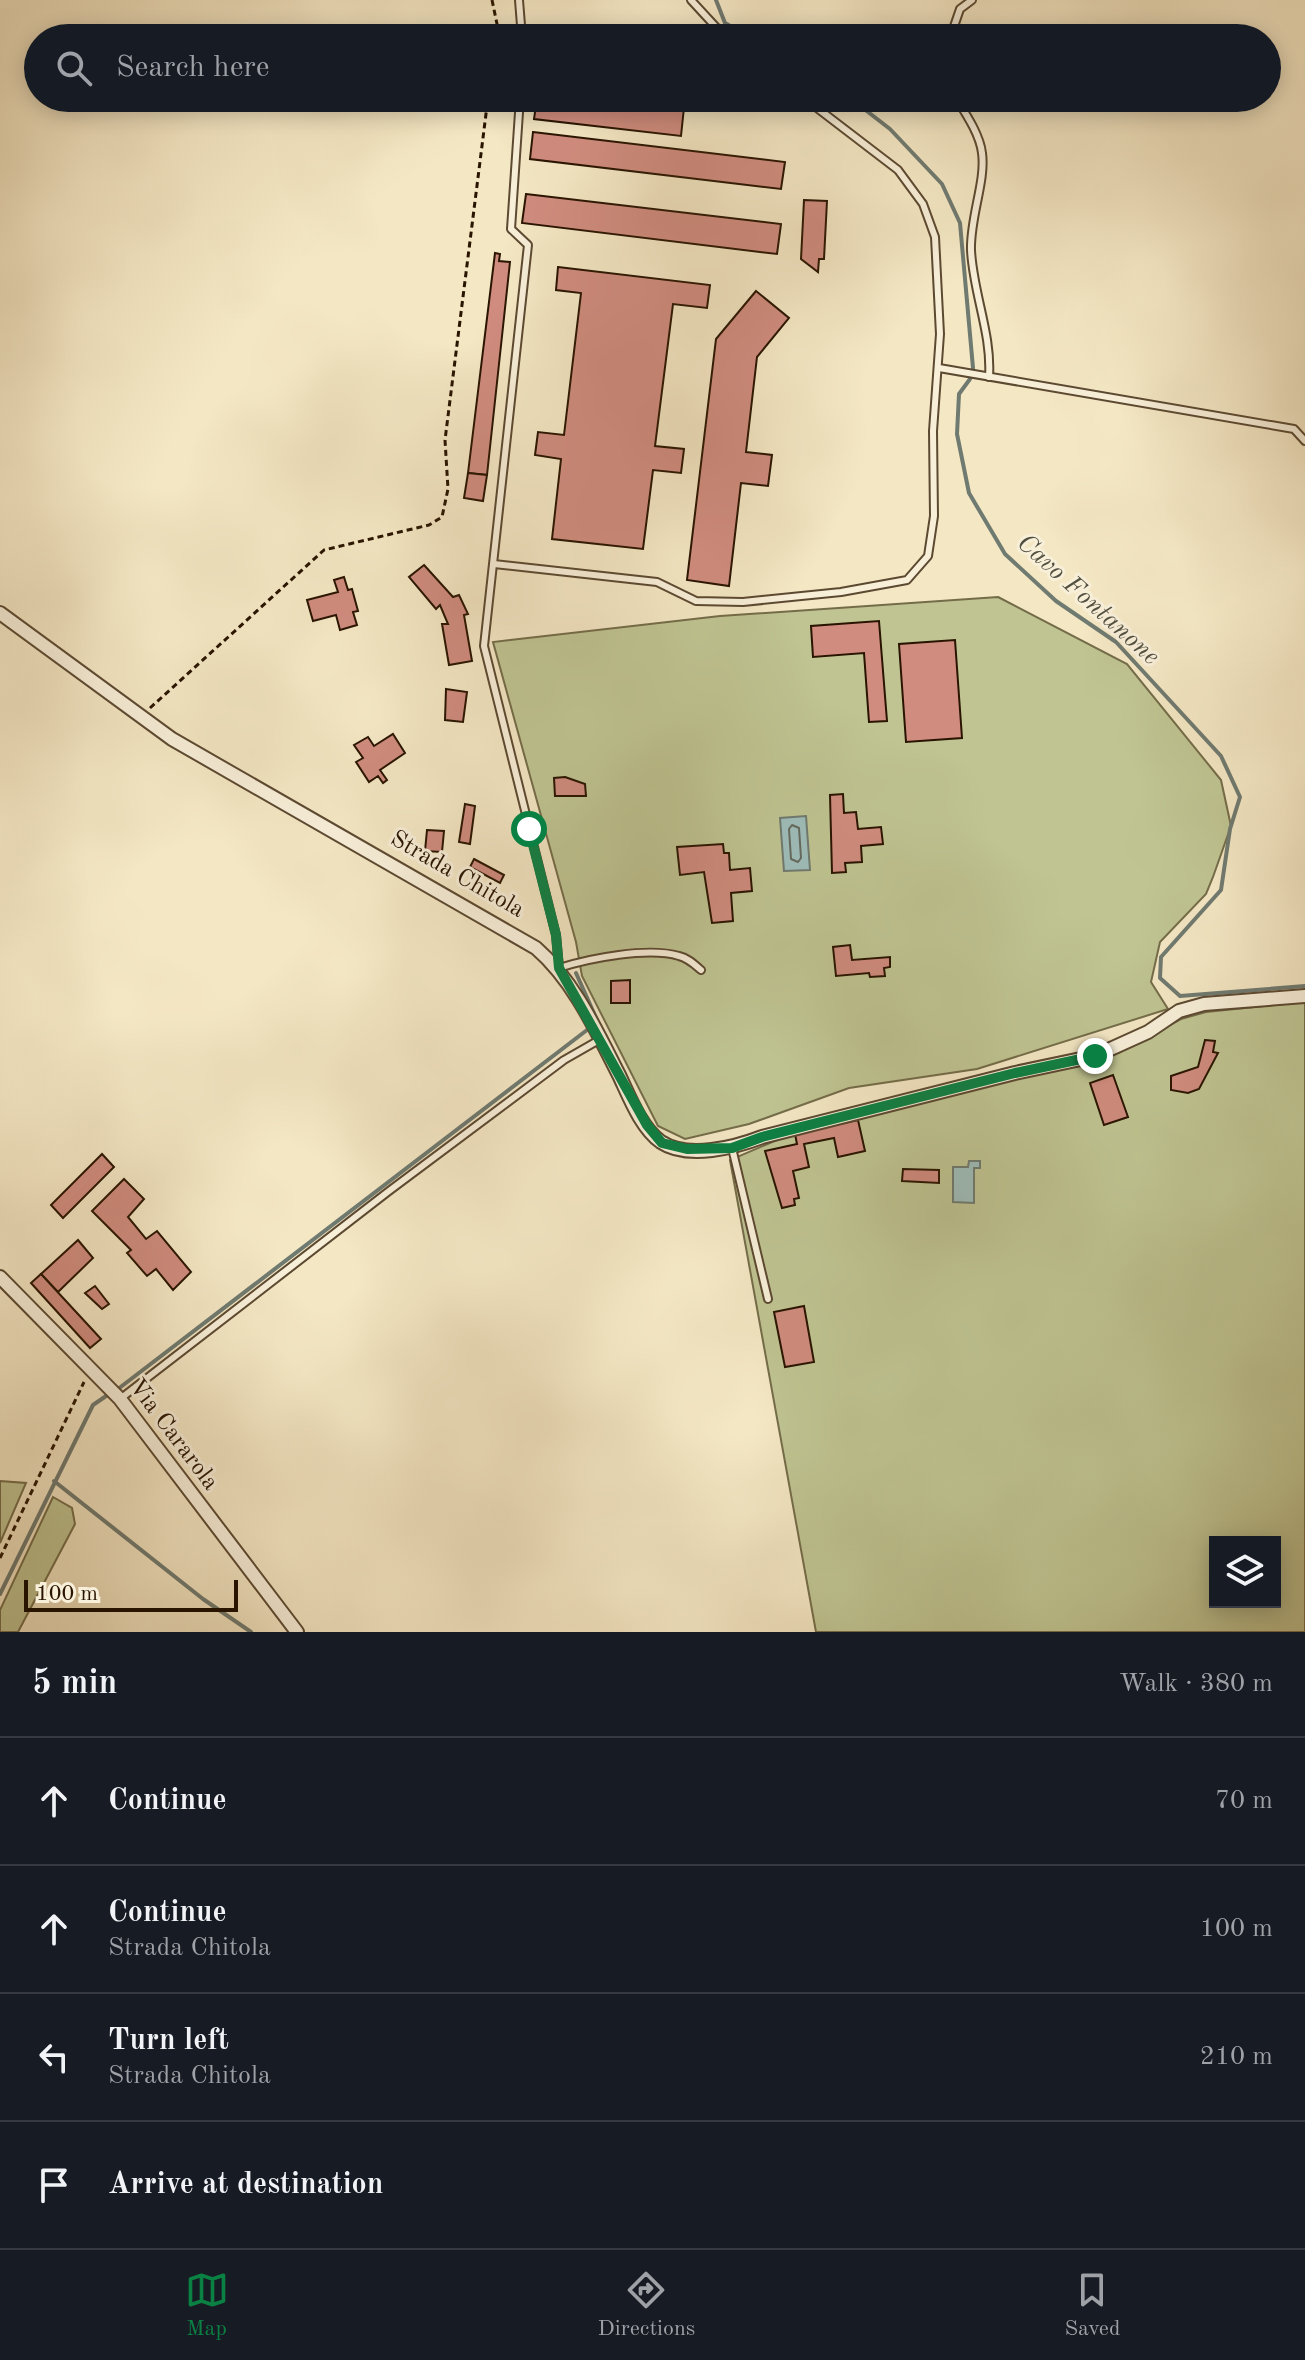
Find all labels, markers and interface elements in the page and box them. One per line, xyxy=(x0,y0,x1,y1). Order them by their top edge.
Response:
search box xyxy=(24,24,1281,112)
icon: search xyxy=(52,46,96,90)
text: Search here xyxy=(116,53,270,83)
water label: Cavo Fontanone xyxy=(1012,530,1164,670)
route start xyxy=(511,811,547,847)
street label: Strada Chitola xyxy=(386,827,528,923)
route end xyxy=(1077,1038,1113,1074)
street label: Via Cararola xyxy=(124,1375,222,1495)
map controls xyxy=(1209,1536,1281,1608)
button: layers xyxy=(1209,1536,1281,1608)
scale bar xyxy=(24,1576,238,1612)
text: 100 m xyxy=(36,1583,98,1605)
text: 5 min xyxy=(32,1667,117,1701)
text: Walk · 380 m xyxy=(1119,1671,1273,1697)
icon: ahead xyxy=(32,1779,76,1823)
text: Continue xyxy=(108,1786,227,1816)
text: 70 m xyxy=(1215,1788,1273,1814)
text: Continue xyxy=(108,1898,227,1928)
icon: ahead xyxy=(32,1907,76,1951)
text: 100 m xyxy=(1200,1916,1273,1942)
text: Strada Chitola xyxy=(108,1935,271,1961)
text: Turn left xyxy=(108,2026,229,2056)
icon: left xyxy=(32,2035,76,2079)
text: 210 m xyxy=(1200,2044,1273,2070)
text: Strada Chitola xyxy=(108,2063,271,2089)
icon: arrive xyxy=(32,2163,76,2207)
text: Arrive at destination xyxy=(108,2170,383,2200)
tab: Map xyxy=(185,2268,229,2343)
tab: Directions xyxy=(598,2268,695,2343)
tab: Saved xyxy=(1064,2268,1120,2343)

